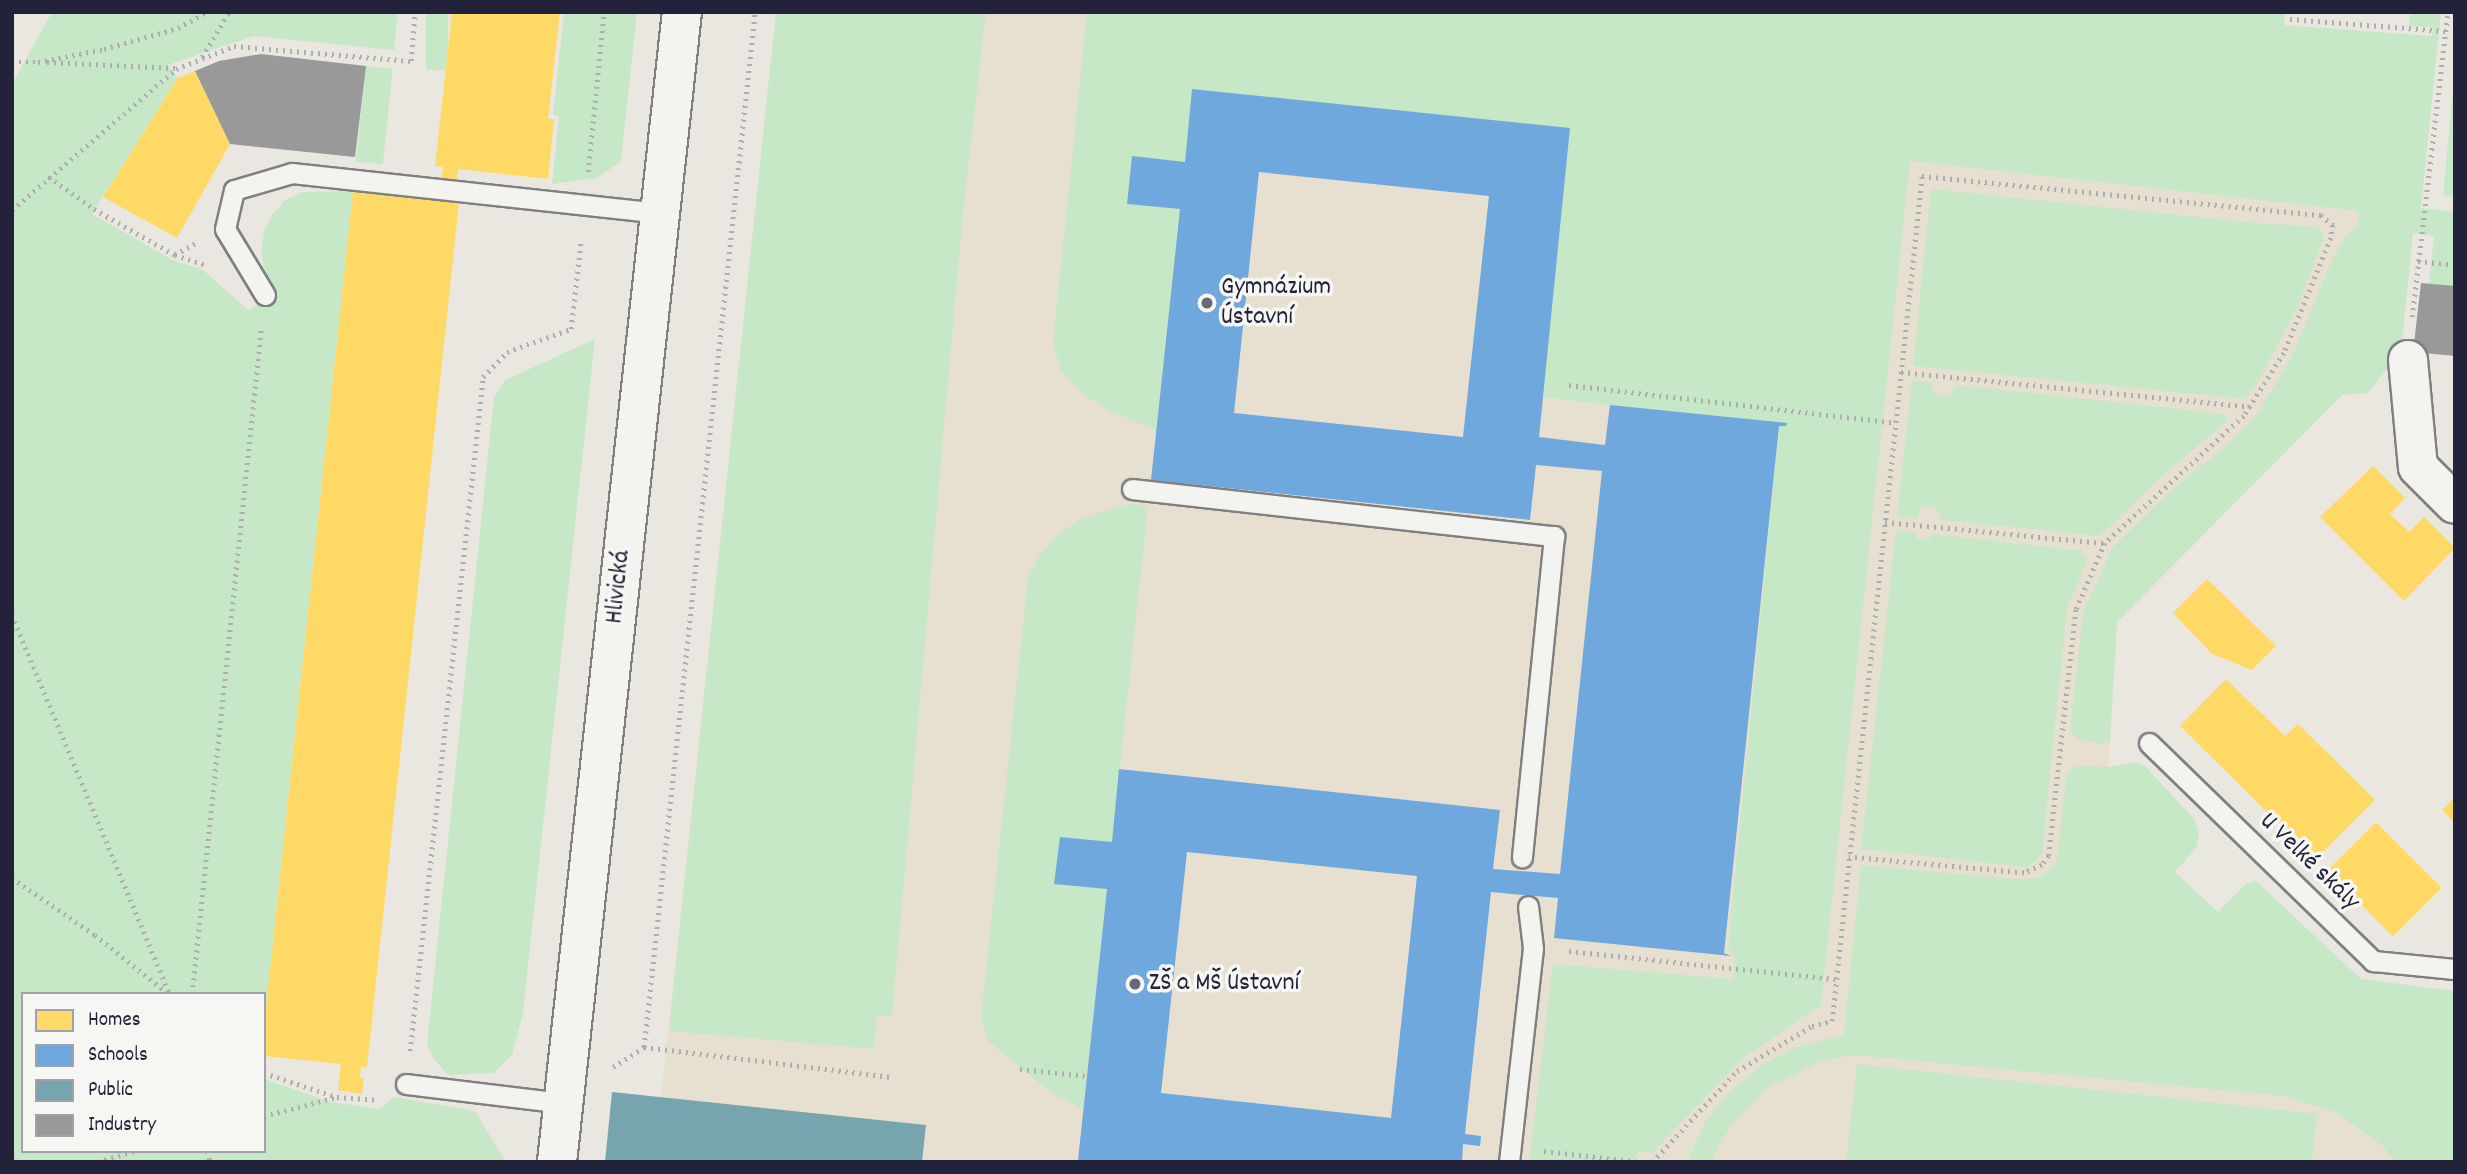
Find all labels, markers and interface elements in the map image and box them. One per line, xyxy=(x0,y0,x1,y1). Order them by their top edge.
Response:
place label: Gymnázium Ústavní xyxy=(1221,272,1331,334)
marker: Gymnázium Ústavní xyxy=(1199,295,1215,311)
street label: Hlivická xyxy=(600,549,638,625)
street label: U Velké skály xyxy=(2252,806,2366,918)
place label: ZŠ a MŠ Ústavní xyxy=(1149,968,1299,1000)
marker: ZŠ a MŠ Ústavní xyxy=(1127,976,1143,992)
legend xyxy=(21,992,266,1153)
text: Homes xyxy=(88,1006,141,1036)
text: Schools xyxy=(88,1041,148,1071)
text: Public xyxy=(88,1076,133,1106)
text: Industry xyxy=(88,1111,156,1141)

